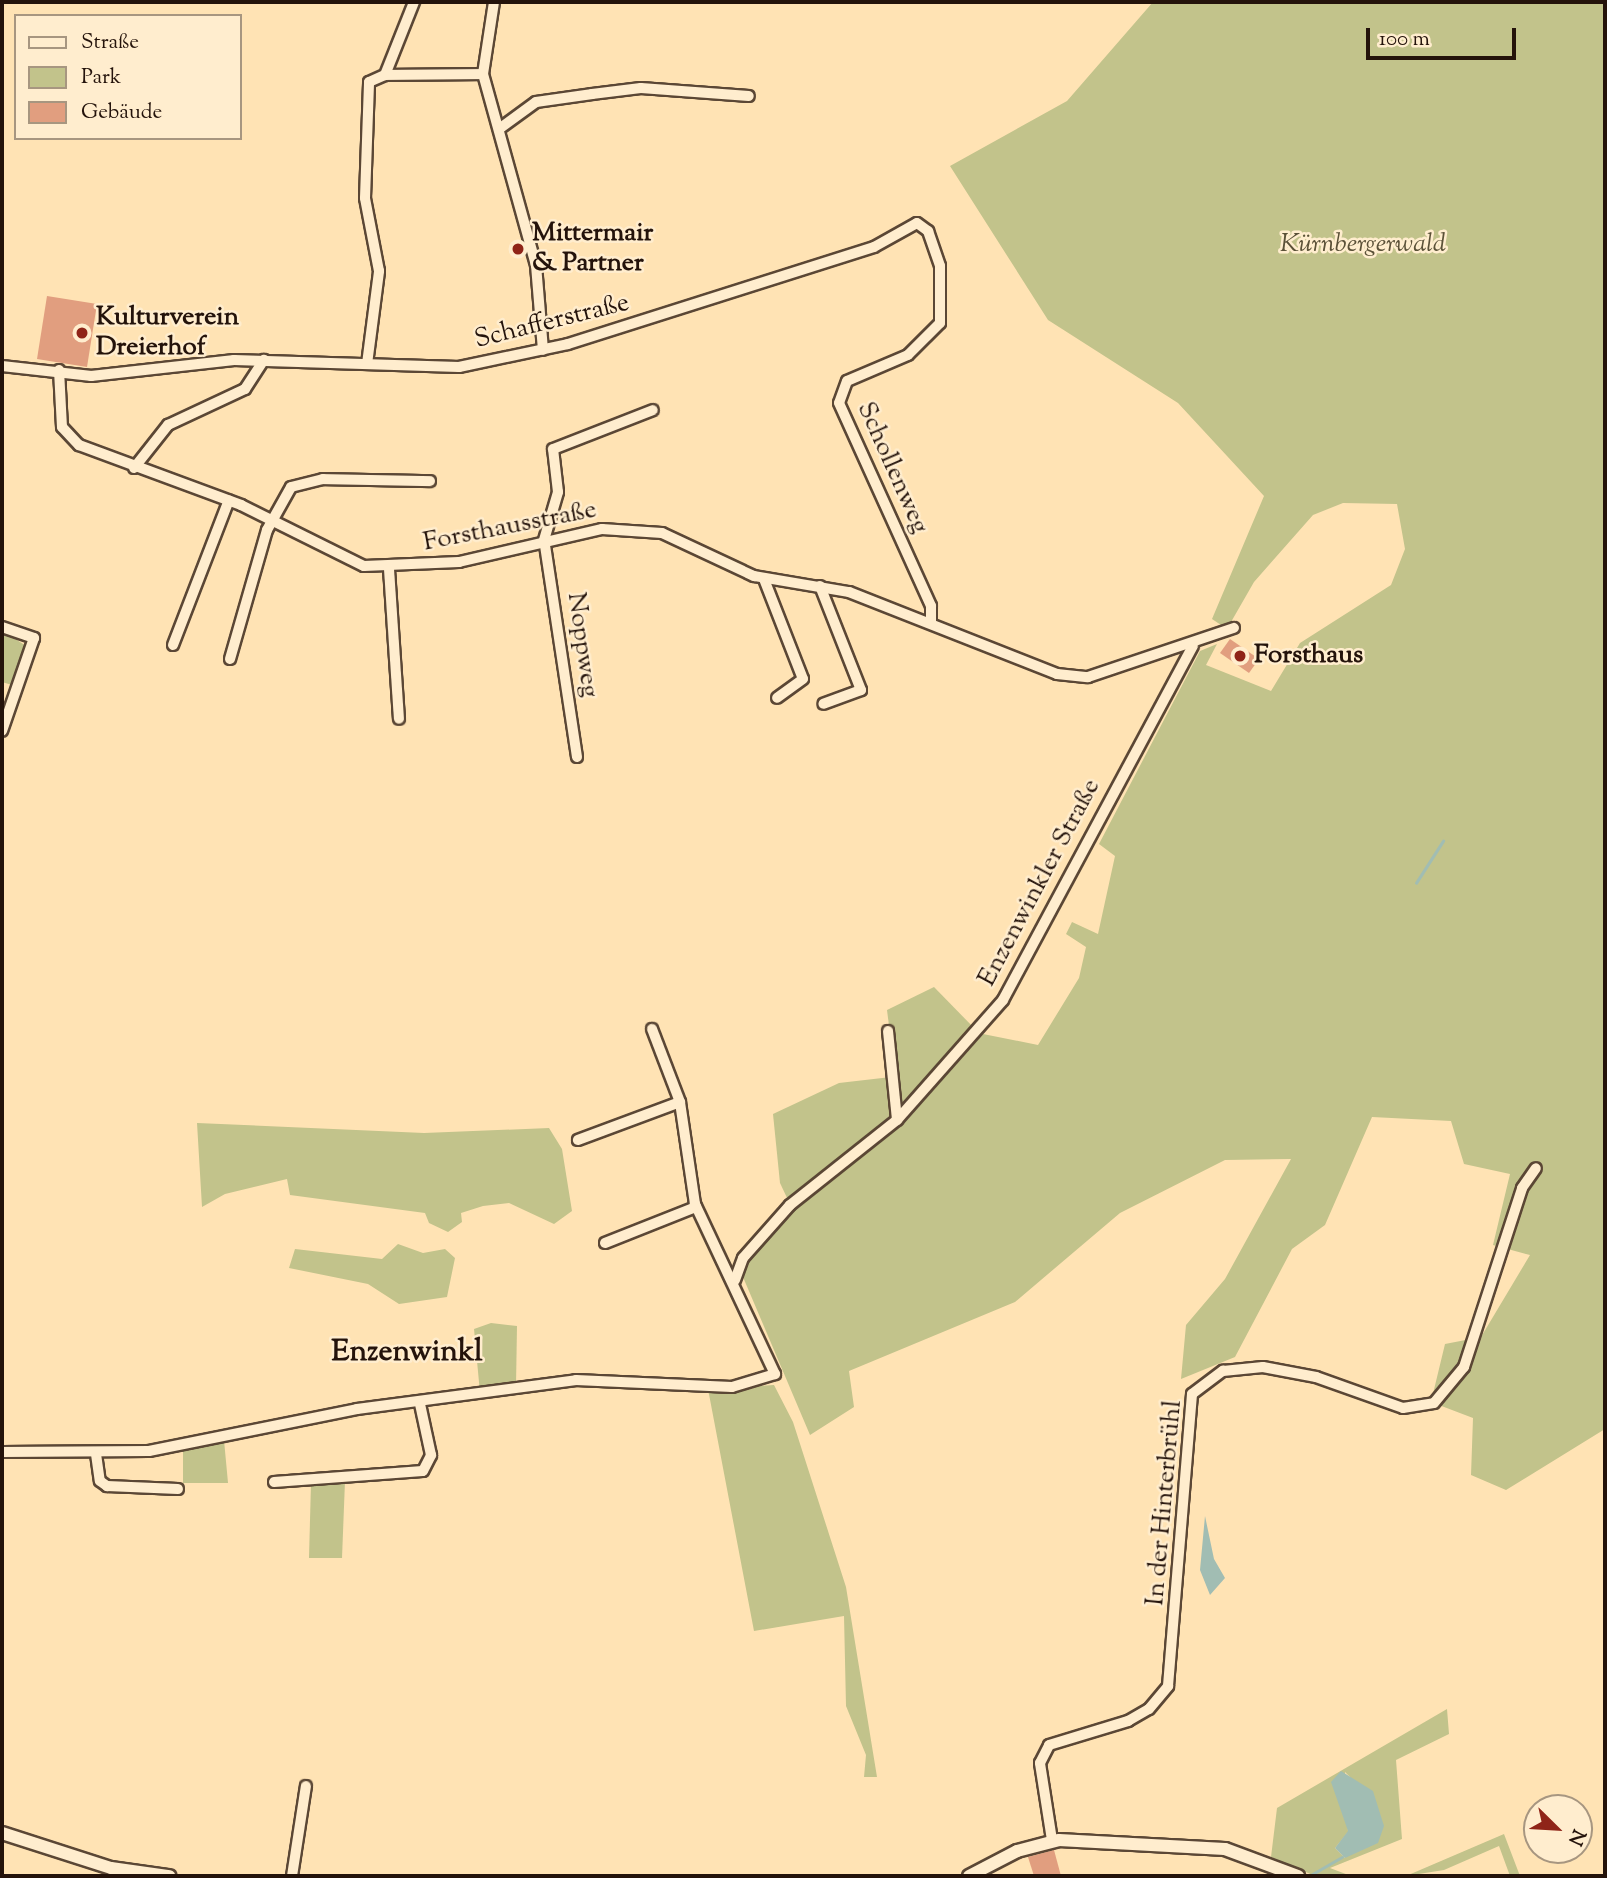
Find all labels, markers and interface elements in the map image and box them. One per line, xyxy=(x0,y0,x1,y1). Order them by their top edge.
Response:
legend xyxy=(14,14,242,140)
scale bar xyxy=(1369,14,1520,58)
text: 100 m xyxy=(1379,25,1430,55)
text: Straße xyxy=(81,28,139,58)
text: Park xyxy=(81,63,121,93)
text: Gebäude xyxy=(81,98,162,128)
place label: Mittermair & Partner xyxy=(532,218,653,280)
park label: Kürnbergerwald xyxy=(1280,229,1446,261)
marker: Mittermair & Partner xyxy=(510,241,526,257)
street label: Schafferstraße xyxy=(471,288,633,356)
place label: Kulturverein Dreierhof xyxy=(96,302,239,364)
marker: Kulturverein Dreierhof xyxy=(74,325,90,341)
street label: Schollenweg xyxy=(849,397,935,539)
street label: Forsthausstraße xyxy=(421,495,599,559)
street label: Noppweg xyxy=(559,590,605,700)
place label: Forsthaus xyxy=(1254,640,1363,672)
marker: Forsthaus xyxy=(1232,648,1248,664)
street label: Enzenwinkler Straße xyxy=(972,774,1108,992)
district label: Enzenwinkl xyxy=(331,1335,483,1371)
street label: In der Hinterbrühl xyxy=(1140,1399,1190,1607)
north arrow xyxy=(1523,1794,1593,1864)
text: N xyxy=(1560,1825,1591,1849)

